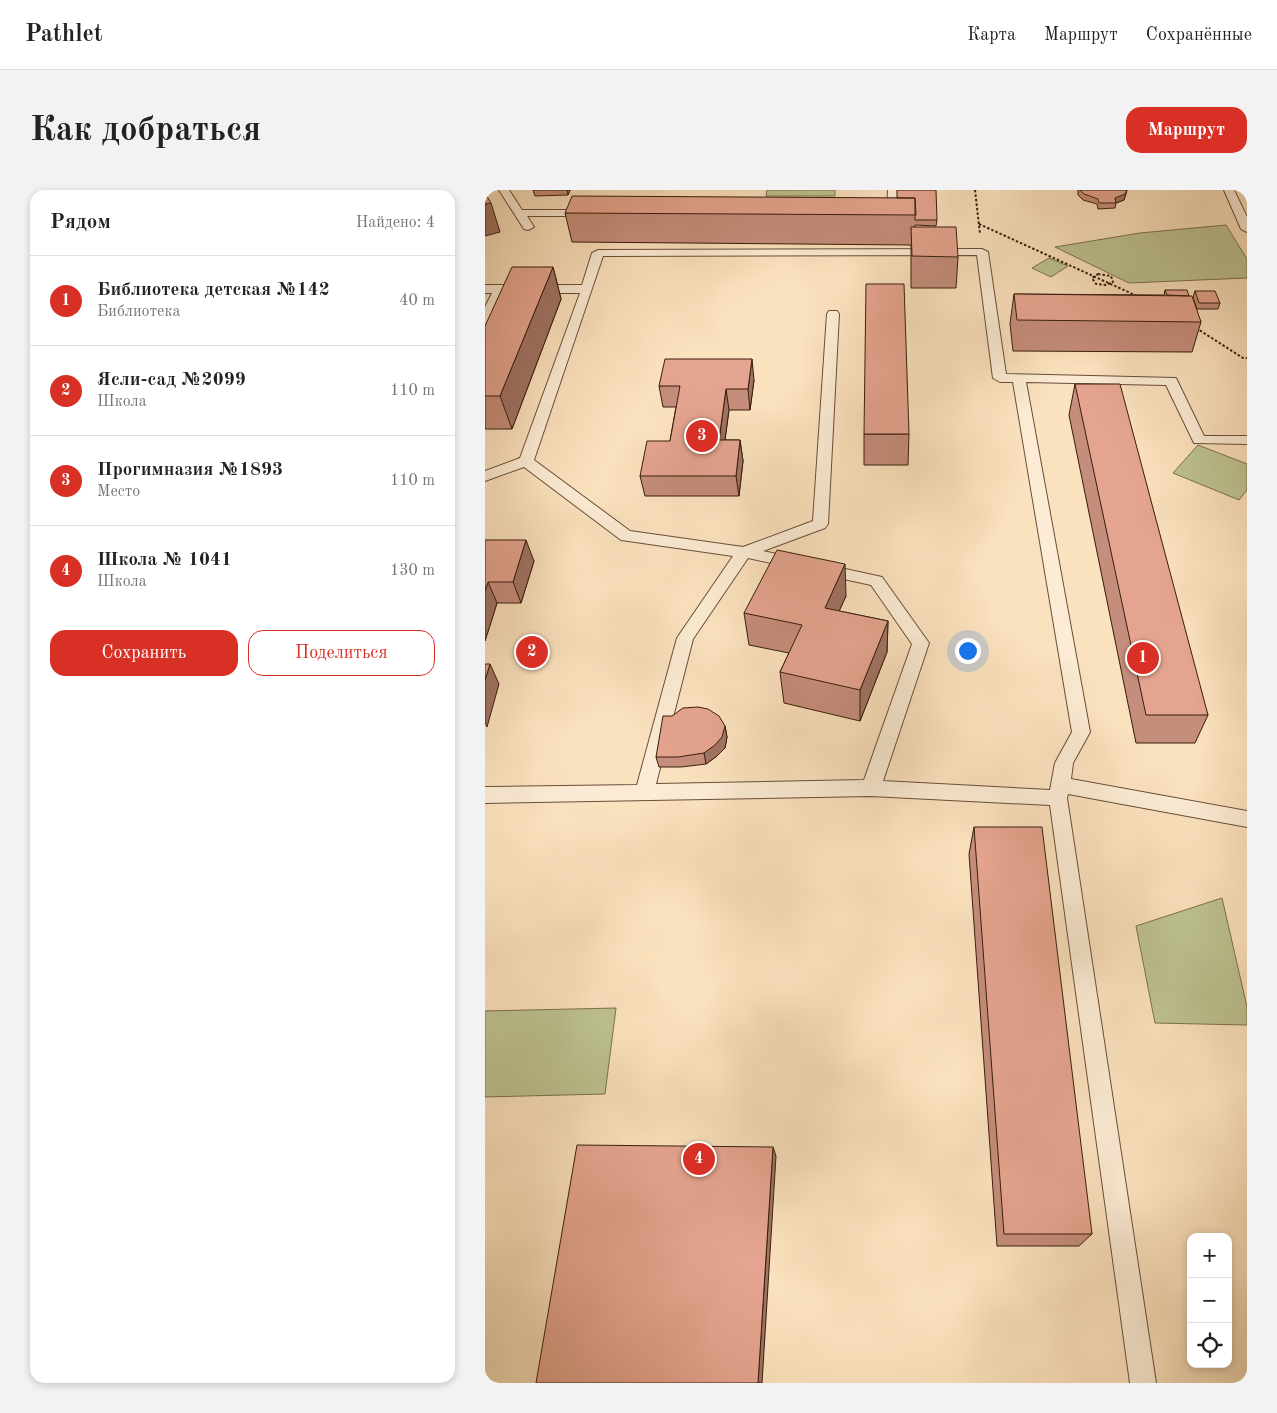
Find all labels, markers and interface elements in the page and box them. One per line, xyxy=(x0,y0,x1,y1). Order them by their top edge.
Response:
text: Pathlet xyxy=(25,23,103,47)
text: Карта xyxy=(967,26,1016,44)
text: Маршрут xyxy=(1044,26,1118,44)
text: Сохранённые xyxy=(1146,26,1252,44)
button: Маршрут xyxy=(1126,107,1247,153)
text: Как добраться xyxy=(30,113,261,148)
text: Рядом xyxy=(50,212,111,233)
text: Найдено: 4 xyxy=(356,215,435,231)
text: Библиотека детская №142 xyxy=(97,281,330,300)
text: 1 xyxy=(61,293,71,309)
text: 40 m xyxy=(399,293,435,309)
text: Библиотека xyxy=(97,304,180,320)
text: Ясли-сад №2099 xyxy=(97,371,246,390)
text: 2 xyxy=(61,383,71,399)
text: 110 m xyxy=(390,383,435,399)
text: Школа xyxy=(97,394,147,410)
pin: 3 xyxy=(686,417,718,455)
text: Прогимназия №1893 xyxy=(97,461,283,480)
text: 3 xyxy=(61,473,71,489)
text: 110 m xyxy=(390,473,435,489)
text: Место xyxy=(97,484,140,500)
text: Школа № 1041 xyxy=(97,551,232,570)
text: 4 xyxy=(61,563,71,579)
text: 130 m xyxy=(390,563,435,579)
text: Школа xyxy=(97,574,147,590)
button: Сохранить xyxy=(50,630,238,676)
button: Поделиться xyxy=(248,630,435,676)
pin: 2 xyxy=(516,633,548,671)
your location xyxy=(955,638,981,664)
pin: 1 xyxy=(1127,639,1159,677)
pin: 4 xyxy=(683,1140,715,1178)
map controls xyxy=(1187,1233,1232,1368)
button: + xyxy=(1187,1233,1232,1278)
button: − xyxy=(1187,1278,1232,1323)
button: locate xyxy=(1187,1323,1232,1368)

